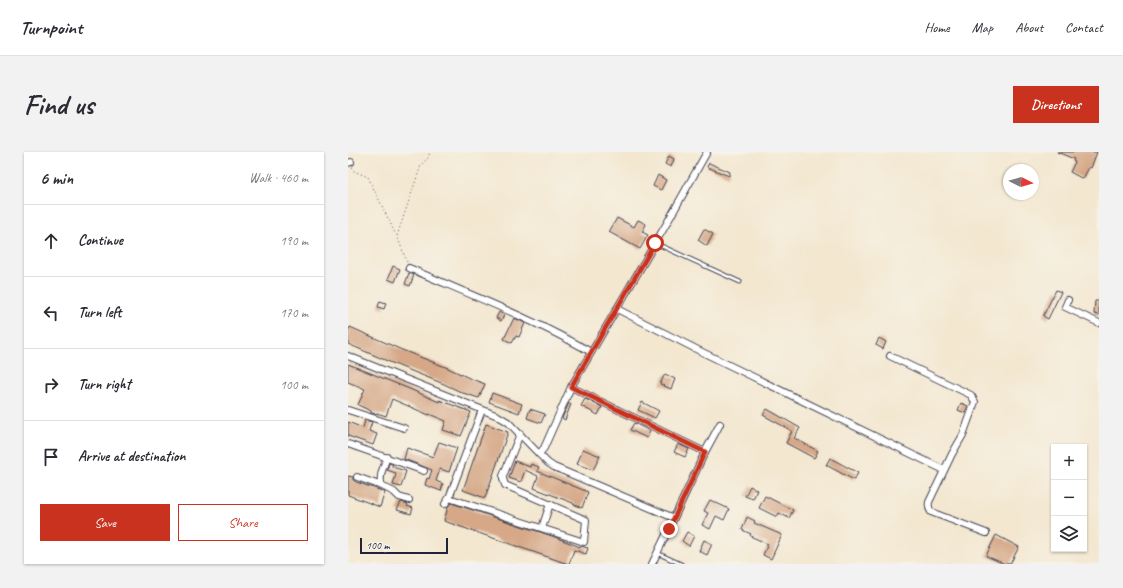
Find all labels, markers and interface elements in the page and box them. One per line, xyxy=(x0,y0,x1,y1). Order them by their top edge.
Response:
text: Turnpoint xyxy=(20,16,82,40)
text: Home xyxy=(924,19,950,36)
text: Map xyxy=(972,19,993,36)
text: About xyxy=(1015,19,1043,36)
text: Contact xyxy=(1065,19,1103,36)
button: Directions xyxy=(1013,86,1099,123)
text: Find us xyxy=(24,87,94,122)
north arrow xyxy=(1003,164,1039,200)
text: 6 min xyxy=(40,168,73,189)
text: Walk · 460 m xyxy=(249,170,308,186)
icon: ahead xyxy=(40,230,62,252)
text: Continue xyxy=(78,231,123,250)
text: 190 m xyxy=(280,233,308,249)
route start xyxy=(646,234,664,252)
icon: left xyxy=(40,302,62,324)
text: Turn left xyxy=(78,303,121,322)
text: 170 m xyxy=(280,305,308,321)
icon: right xyxy=(40,374,62,396)
text: Turn right xyxy=(78,375,131,394)
text: 100 m xyxy=(280,377,308,393)
map controls xyxy=(1051,444,1087,552)
button: + xyxy=(1051,444,1087,480)
icon: arrive xyxy=(40,446,62,468)
text: Arrive at destination xyxy=(78,447,185,466)
button: − xyxy=(1051,480,1087,516)
button: Save xyxy=(40,504,170,541)
button: Share xyxy=(178,504,308,541)
button: layers xyxy=(1051,516,1087,552)
route end xyxy=(660,520,678,538)
scale bar xyxy=(360,536,448,555)
text: 100 m xyxy=(366,538,390,552)

